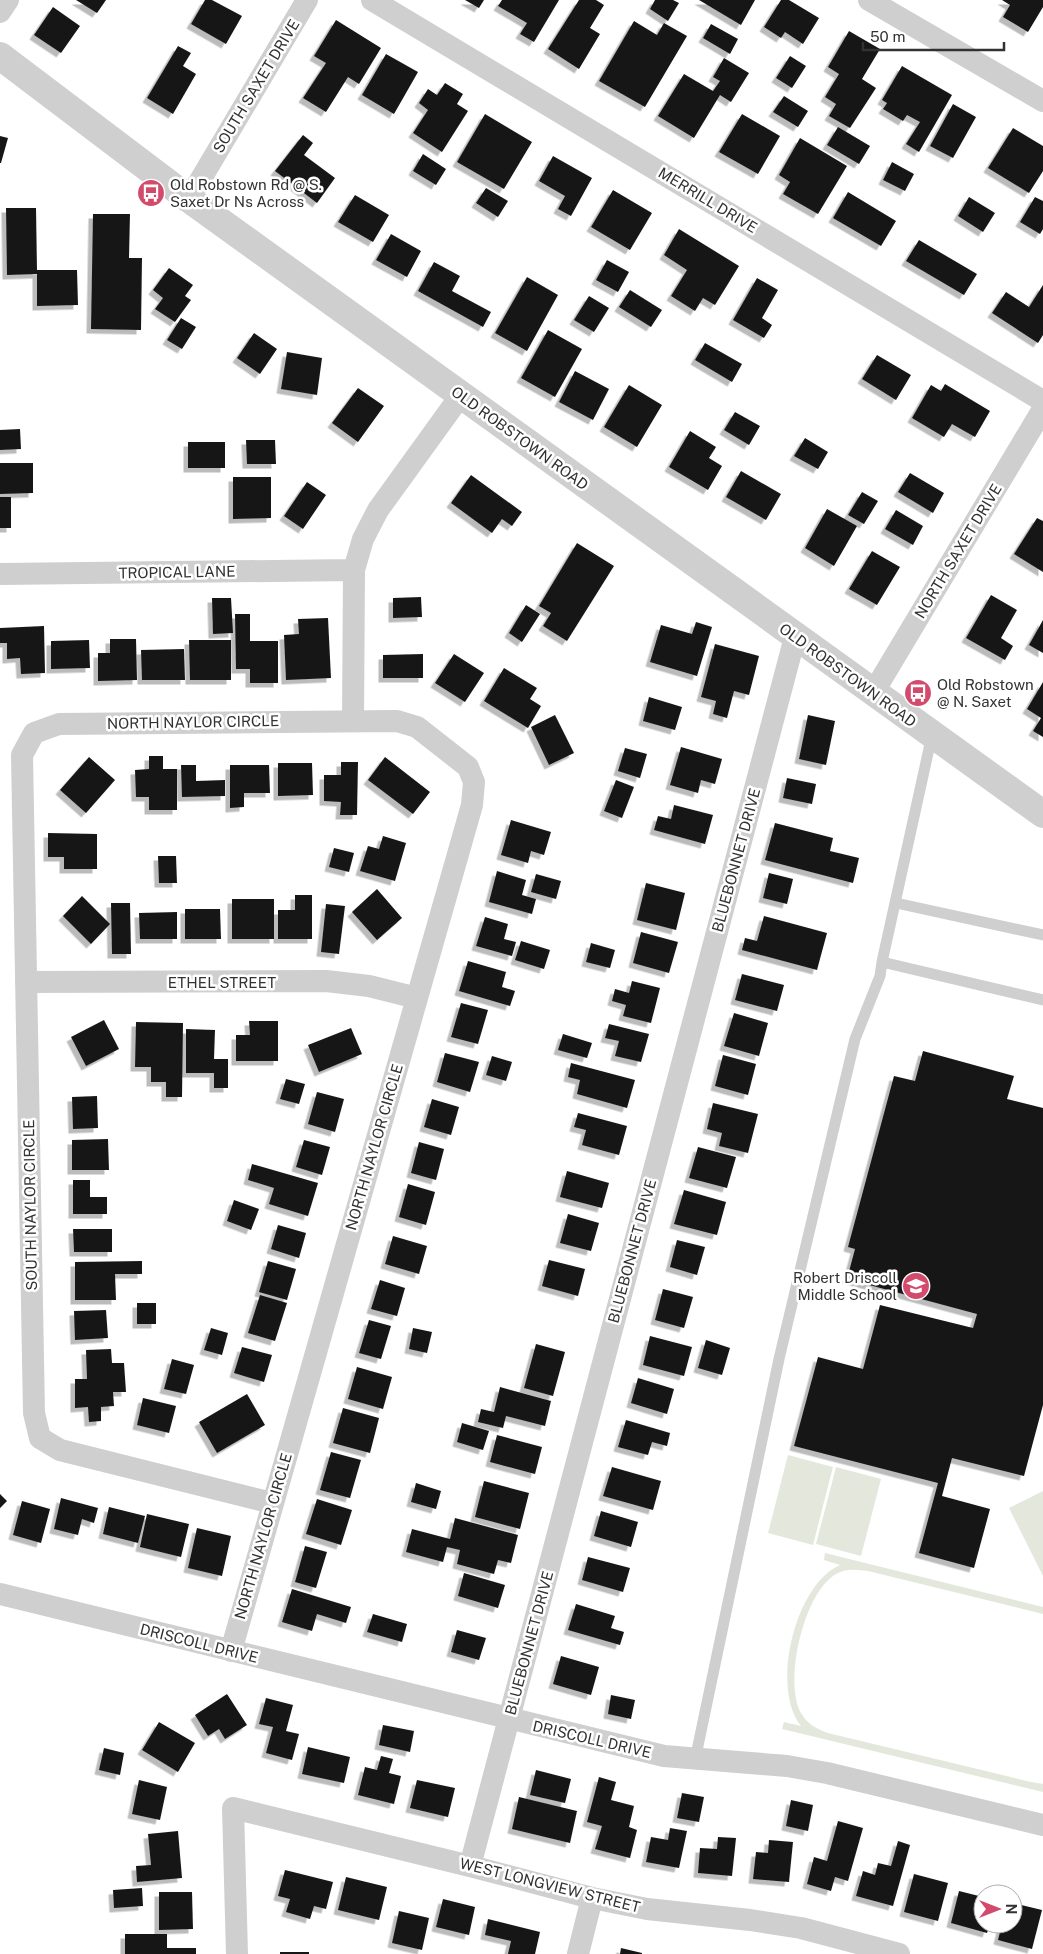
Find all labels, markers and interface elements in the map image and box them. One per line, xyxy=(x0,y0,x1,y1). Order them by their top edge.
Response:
street label: SOUTH SAXET DRIVE xyxy=(209,16,303,156)
scale bar xyxy=(863,20,1004,52)
text: 50 m xyxy=(870,28,905,45)
street label: MERRILL DRIVE xyxy=(655,164,761,236)
place label: Old Robstown Rd @ S. Saxet Dr Ns Across xyxy=(170,176,322,210)
bus stop icon: Old Robstown Rd @ S. Saxet Dr Ns Across xyxy=(136,178,166,208)
street label: OLD ROBSTOWN ROAD xyxy=(448,383,592,493)
street label: NORTH SAXET DRIVE xyxy=(911,481,1005,621)
street label: TROPICAL LANE xyxy=(118,562,236,582)
street label: OLD ROBSTOWN ROAD xyxy=(776,620,920,730)
place label: Old Robstown @ N. Saxet xyxy=(937,676,1034,710)
bus stop icon: Old Robstown @ N. Saxet xyxy=(903,678,933,708)
street label: NORTH NAYLOR CIRCLE xyxy=(107,712,279,732)
street label: BLUEBONNET DRIVE xyxy=(709,786,763,934)
street label: ETHEL STREET xyxy=(168,974,276,991)
street label: NORTH NAYLOR CIRCLE xyxy=(342,1062,406,1232)
street label: SOUTH NAYLOR CIRCLE xyxy=(20,1119,40,1291)
street label: BLUEBONNET DRIVE xyxy=(605,1177,659,1325)
place label: Robert Driscoll Middle School xyxy=(793,1269,897,1303)
school or university icon: Robert Driscoll Middle School xyxy=(901,1271,931,1301)
street label: NORTH NAYLOR CIRCLE xyxy=(231,1451,295,1621)
street label: BLUEBONNET DRIVE xyxy=(502,1569,556,1717)
street label: DRISCOLL DRIVE xyxy=(138,1620,260,1666)
street label: DRISCOLL DRIVE xyxy=(531,1717,653,1761)
street label: WEST LONGVIEW STREET xyxy=(458,1854,642,1916)
north arrow xyxy=(973,1884,1023,1934)
text: N xyxy=(1003,1904,1019,1914)

